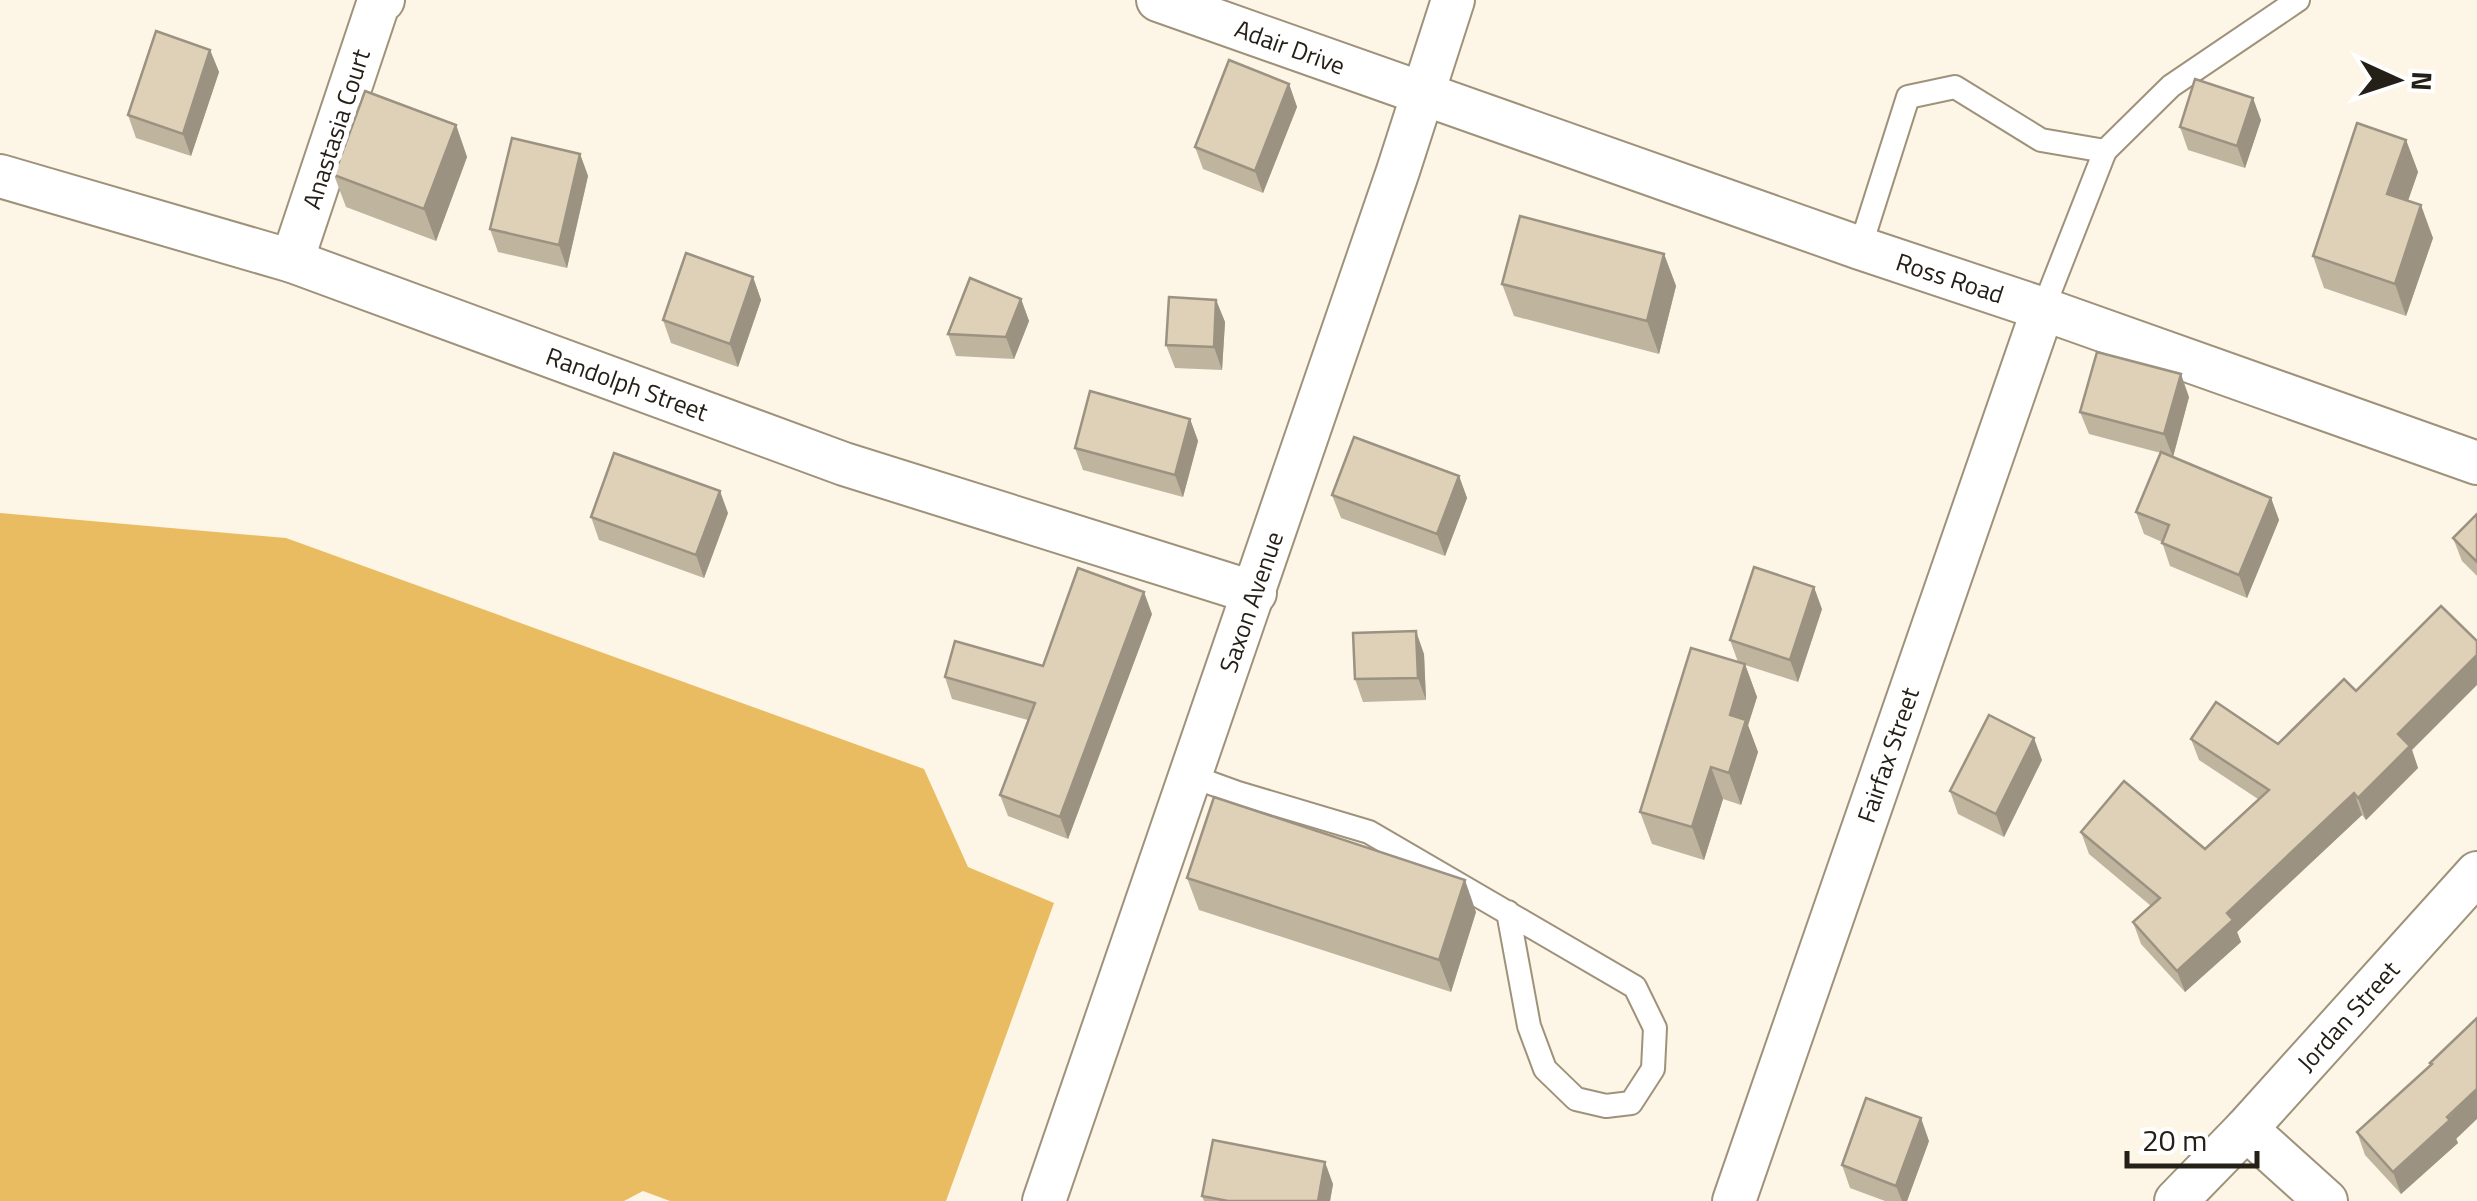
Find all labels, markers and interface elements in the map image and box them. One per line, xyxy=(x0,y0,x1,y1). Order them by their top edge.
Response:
street label: Adair Drive xyxy=(1230,10,1350,84)
north arrow xyxy=(2347,30,2447,130)
street label: Anastasia Court xyxy=(292,44,380,214)
text: N xyxy=(2400,71,2444,92)
street label: Ross Road xyxy=(1891,243,2009,313)
street label: Randolph Street xyxy=(541,337,714,431)
street label: Saxon Avenue xyxy=(1209,526,1293,678)
street label: Fairfax Street xyxy=(1847,682,1929,828)
street label: Jordan Street xyxy=(2288,952,2408,1080)
scale bar xyxy=(2127,1106,2257,1168)
text: 20 m xyxy=(2142,1117,2207,1163)

